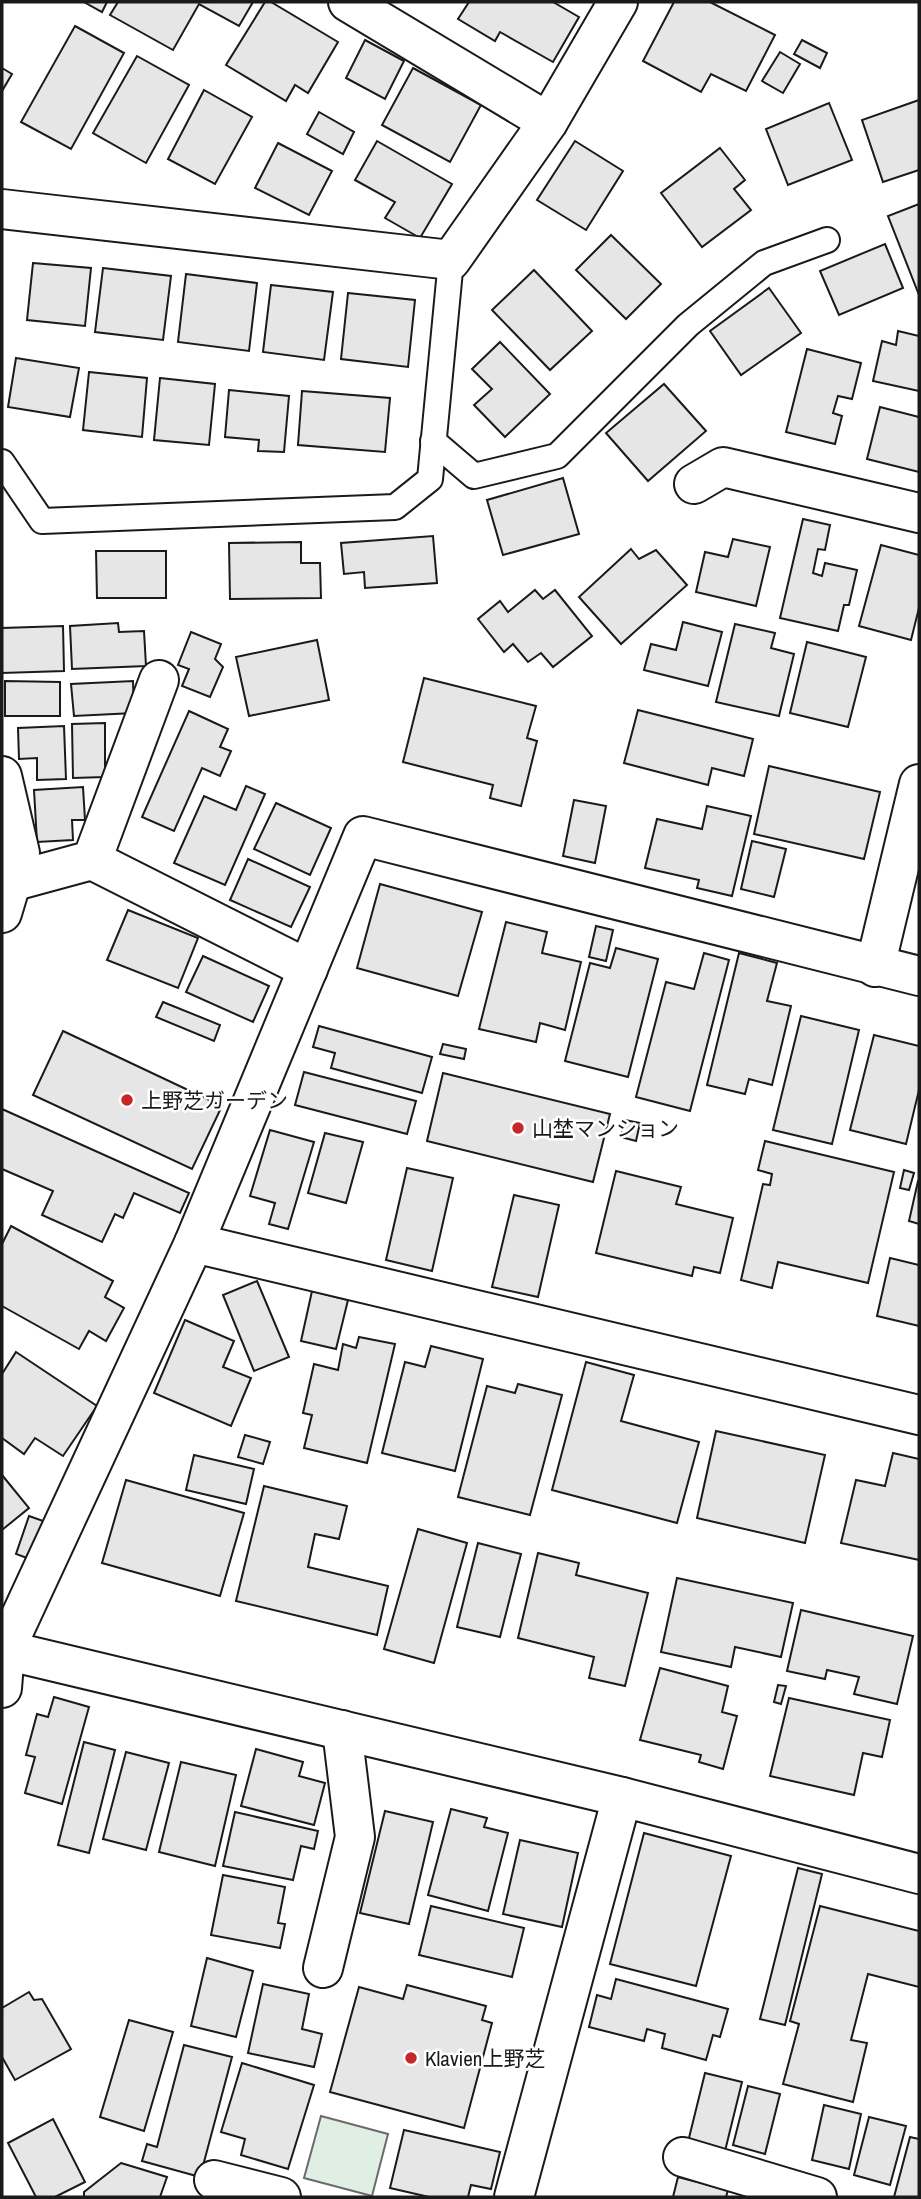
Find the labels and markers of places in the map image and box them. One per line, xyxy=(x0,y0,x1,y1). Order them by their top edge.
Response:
place label: 上野芝ガーデン xyxy=(141,1086,288,1115)
marker: 上野芝ガーデン xyxy=(119,1092,135,1108)
place label: 山埜マンション xyxy=(532,1114,679,1143)
marker: 山埜マンション xyxy=(510,1120,526,1136)
place label: Klavien上野芝 xyxy=(425,2044,545,2073)
marker: Klavien上野芝 xyxy=(403,2050,419,2066)

